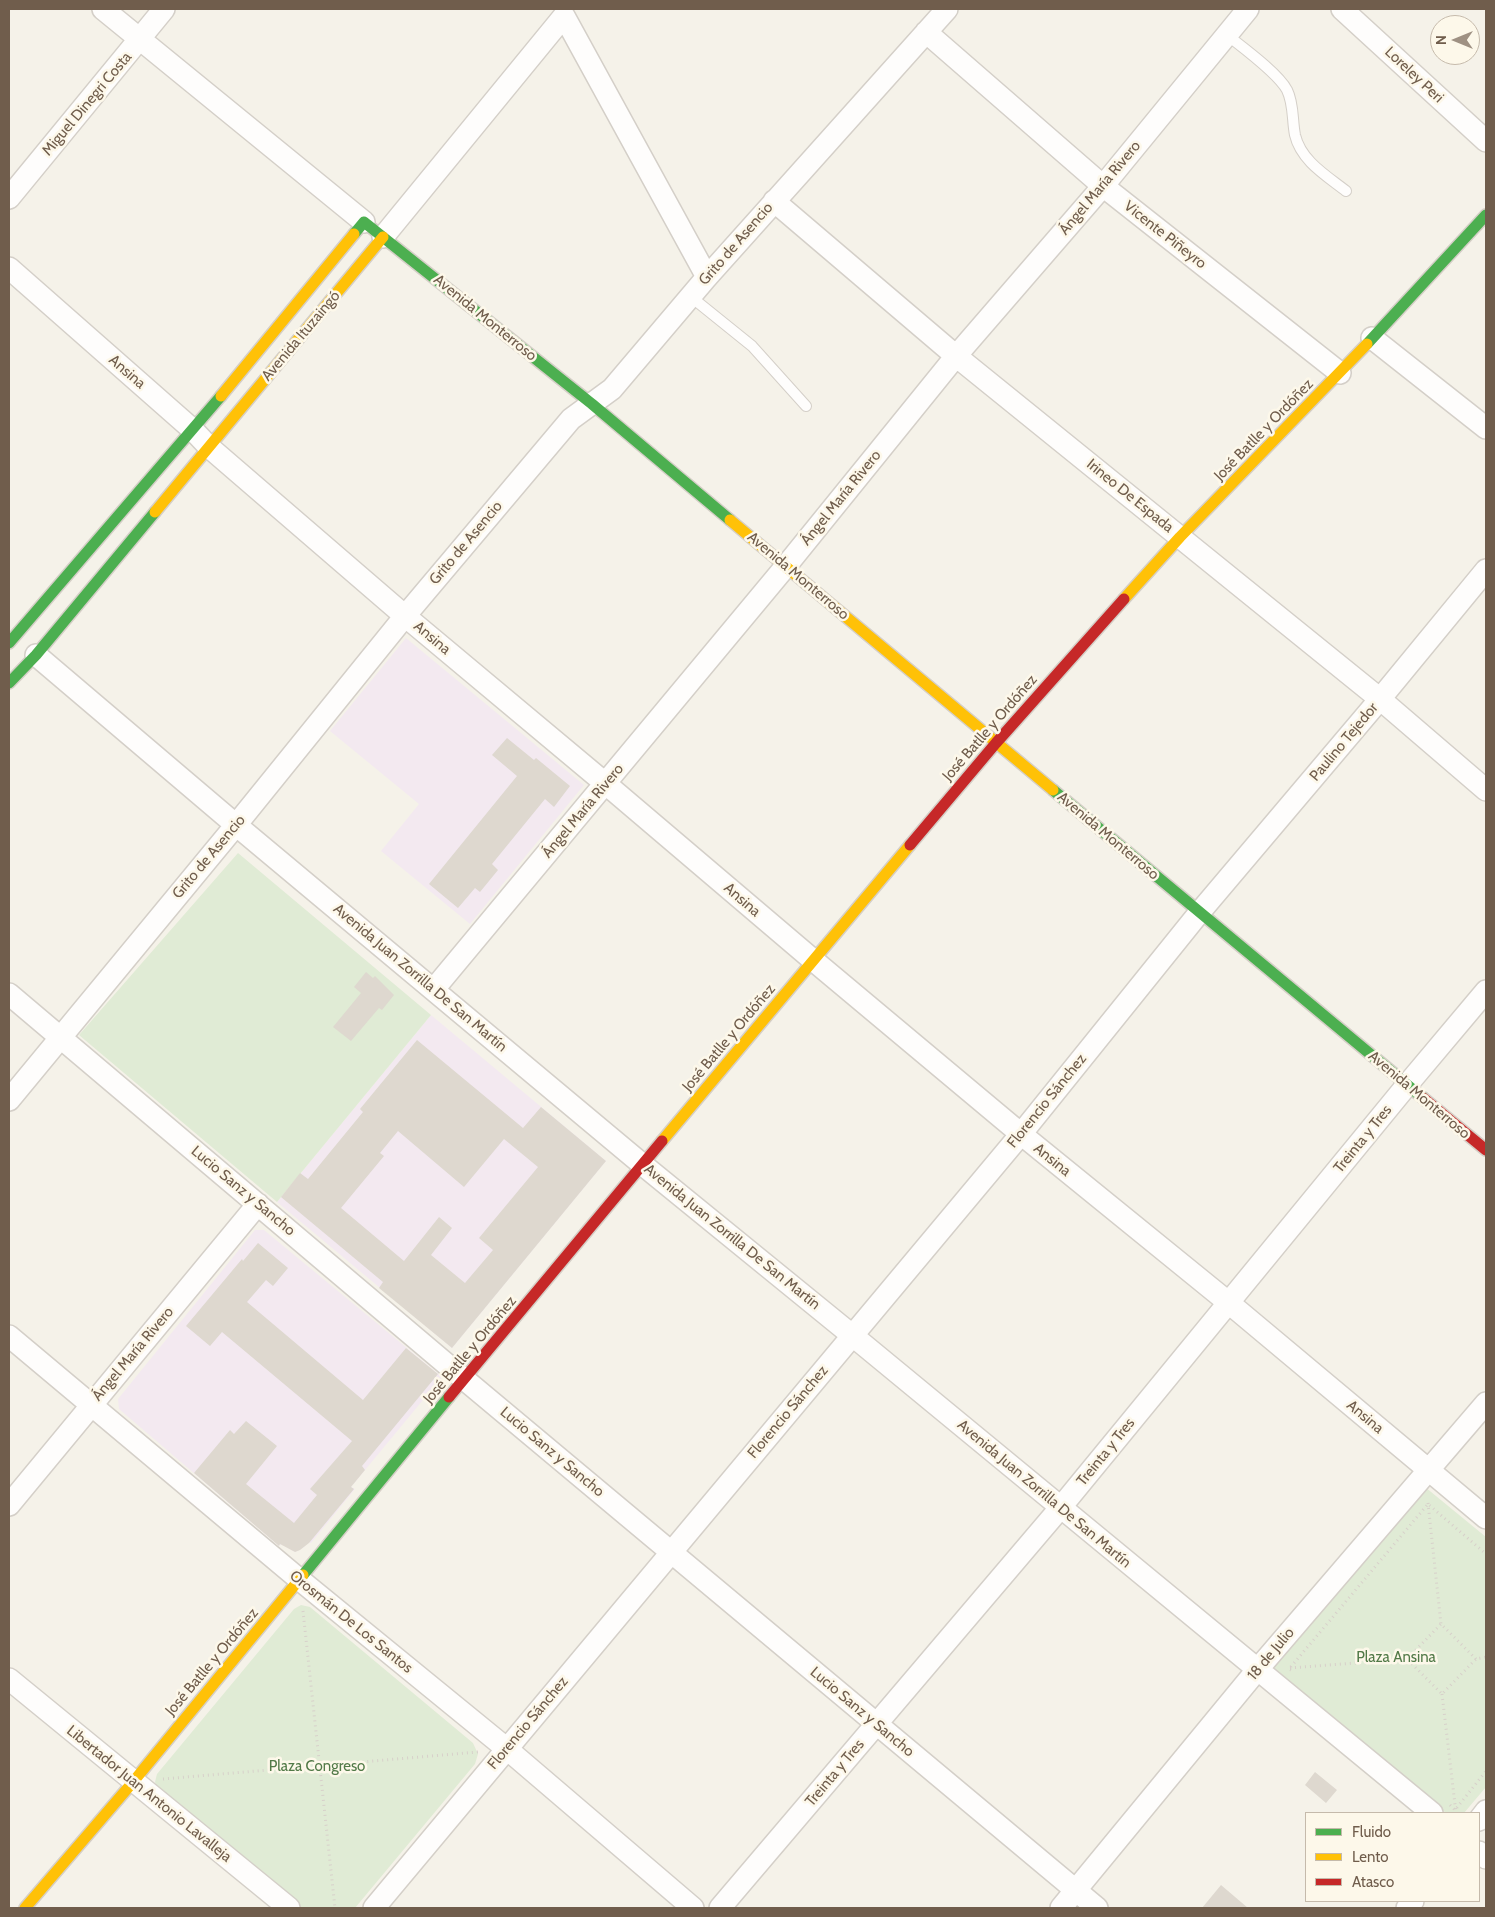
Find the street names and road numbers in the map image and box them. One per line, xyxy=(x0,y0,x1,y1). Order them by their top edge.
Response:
street label: Loreley Peri xyxy=(1381,43,1447,107)
street label: Miguel Dinegri Costa xyxy=(38,49,136,159)
street label: Ángel María Rivero xyxy=(1055,137,1145,239)
street label: Vicente Piñeyro xyxy=(1120,197,1210,273)
street label: Grito de Asencio xyxy=(695,199,777,289)
street label: Avenida Monterroso xyxy=(430,271,540,365)
street label: Avenida Ituzaingó xyxy=(258,287,344,385)
street label: Ansina xyxy=(105,351,149,393)
street label: José Batlle y Ordóñez xyxy=(1211,375,1317,485)
street label: Ángel María Rivero xyxy=(797,447,885,549)
street label: Irineo De Espada xyxy=(1083,455,1177,537)
street label: Grito de Asencio xyxy=(426,498,506,588)
street label: Avenida Monterroso xyxy=(743,528,853,624)
street label: Ansina xyxy=(410,617,454,659)
street label: José Batlle y Ordóñez xyxy=(939,671,1041,785)
street label: Paulino Tejedor xyxy=(1306,699,1382,785)
street label: Ángel María Rivero xyxy=(538,760,628,862)
street label: Avenida Monterroso xyxy=(1053,788,1163,884)
street label: Grito de Asencio xyxy=(169,812,249,902)
street label: Ansina xyxy=(720,879,764,921)
street label: Avenida Juan Zorrilla De San Martín xyxy=(329,900,511,1056)
street label: José Batlle y Ordóñez xyxy=(679,981,779,1095)
street label: Avenida Monterroso xyxy=(1364,1047,1474,1143)
street label: Florencio Sánchez xyxy=(1004,1050,1090,1152)
street label: Treinta y Tres xyxy=(1330,1101,1396,1177)
street label: Ansina xyxy=(1030,1140,1074,1180)
street label: Lucio Sanz y Sancho xyxy=(187,1142,299,1240)
street label: Avenida Juan Zorrilla De San Martín xyxy=(640,1160,824,1314)
street label: José Batlle y Ordóñez xyxy=(420,1293,520,1407)
street label: Ángel María Rivero xyxy=(88,1303,178,1405)
street label: Florencio Sánchez xyxy=(744,1362,832,1462)
street label: Ansina xyxy=(1343,1396,1387,1438)
street label: Lucio Sanz y Sancho xyxy=(496,1403,608,1501)
street label: Treinta y Tres xyxy=(1073,1414,1139,1490)
street label: Avenida Juan Zorrilla De San Martín xyxy=(953,1416,1135,1572)
street label: Orosmán De Los Santos xyxy=(286,1567,416,1677)
street label: José Batlle y Ordóñez xyxy=(162,1605,262,1719)
street label: 18 de Julio xyxy=(1244,1624,1298,1684)
street label: Lucio Sanz y Sancho xyxy=(806,1663,918,1761)
street label: Florencio Sánchez xyxy=(484,1673,572,1773)
street label: Libertador Juan Antonio Lavalleja xyxy=(63,1722,235,1866)
street label: Treinta y Tres xyxy=(802,1736,868,1810)

